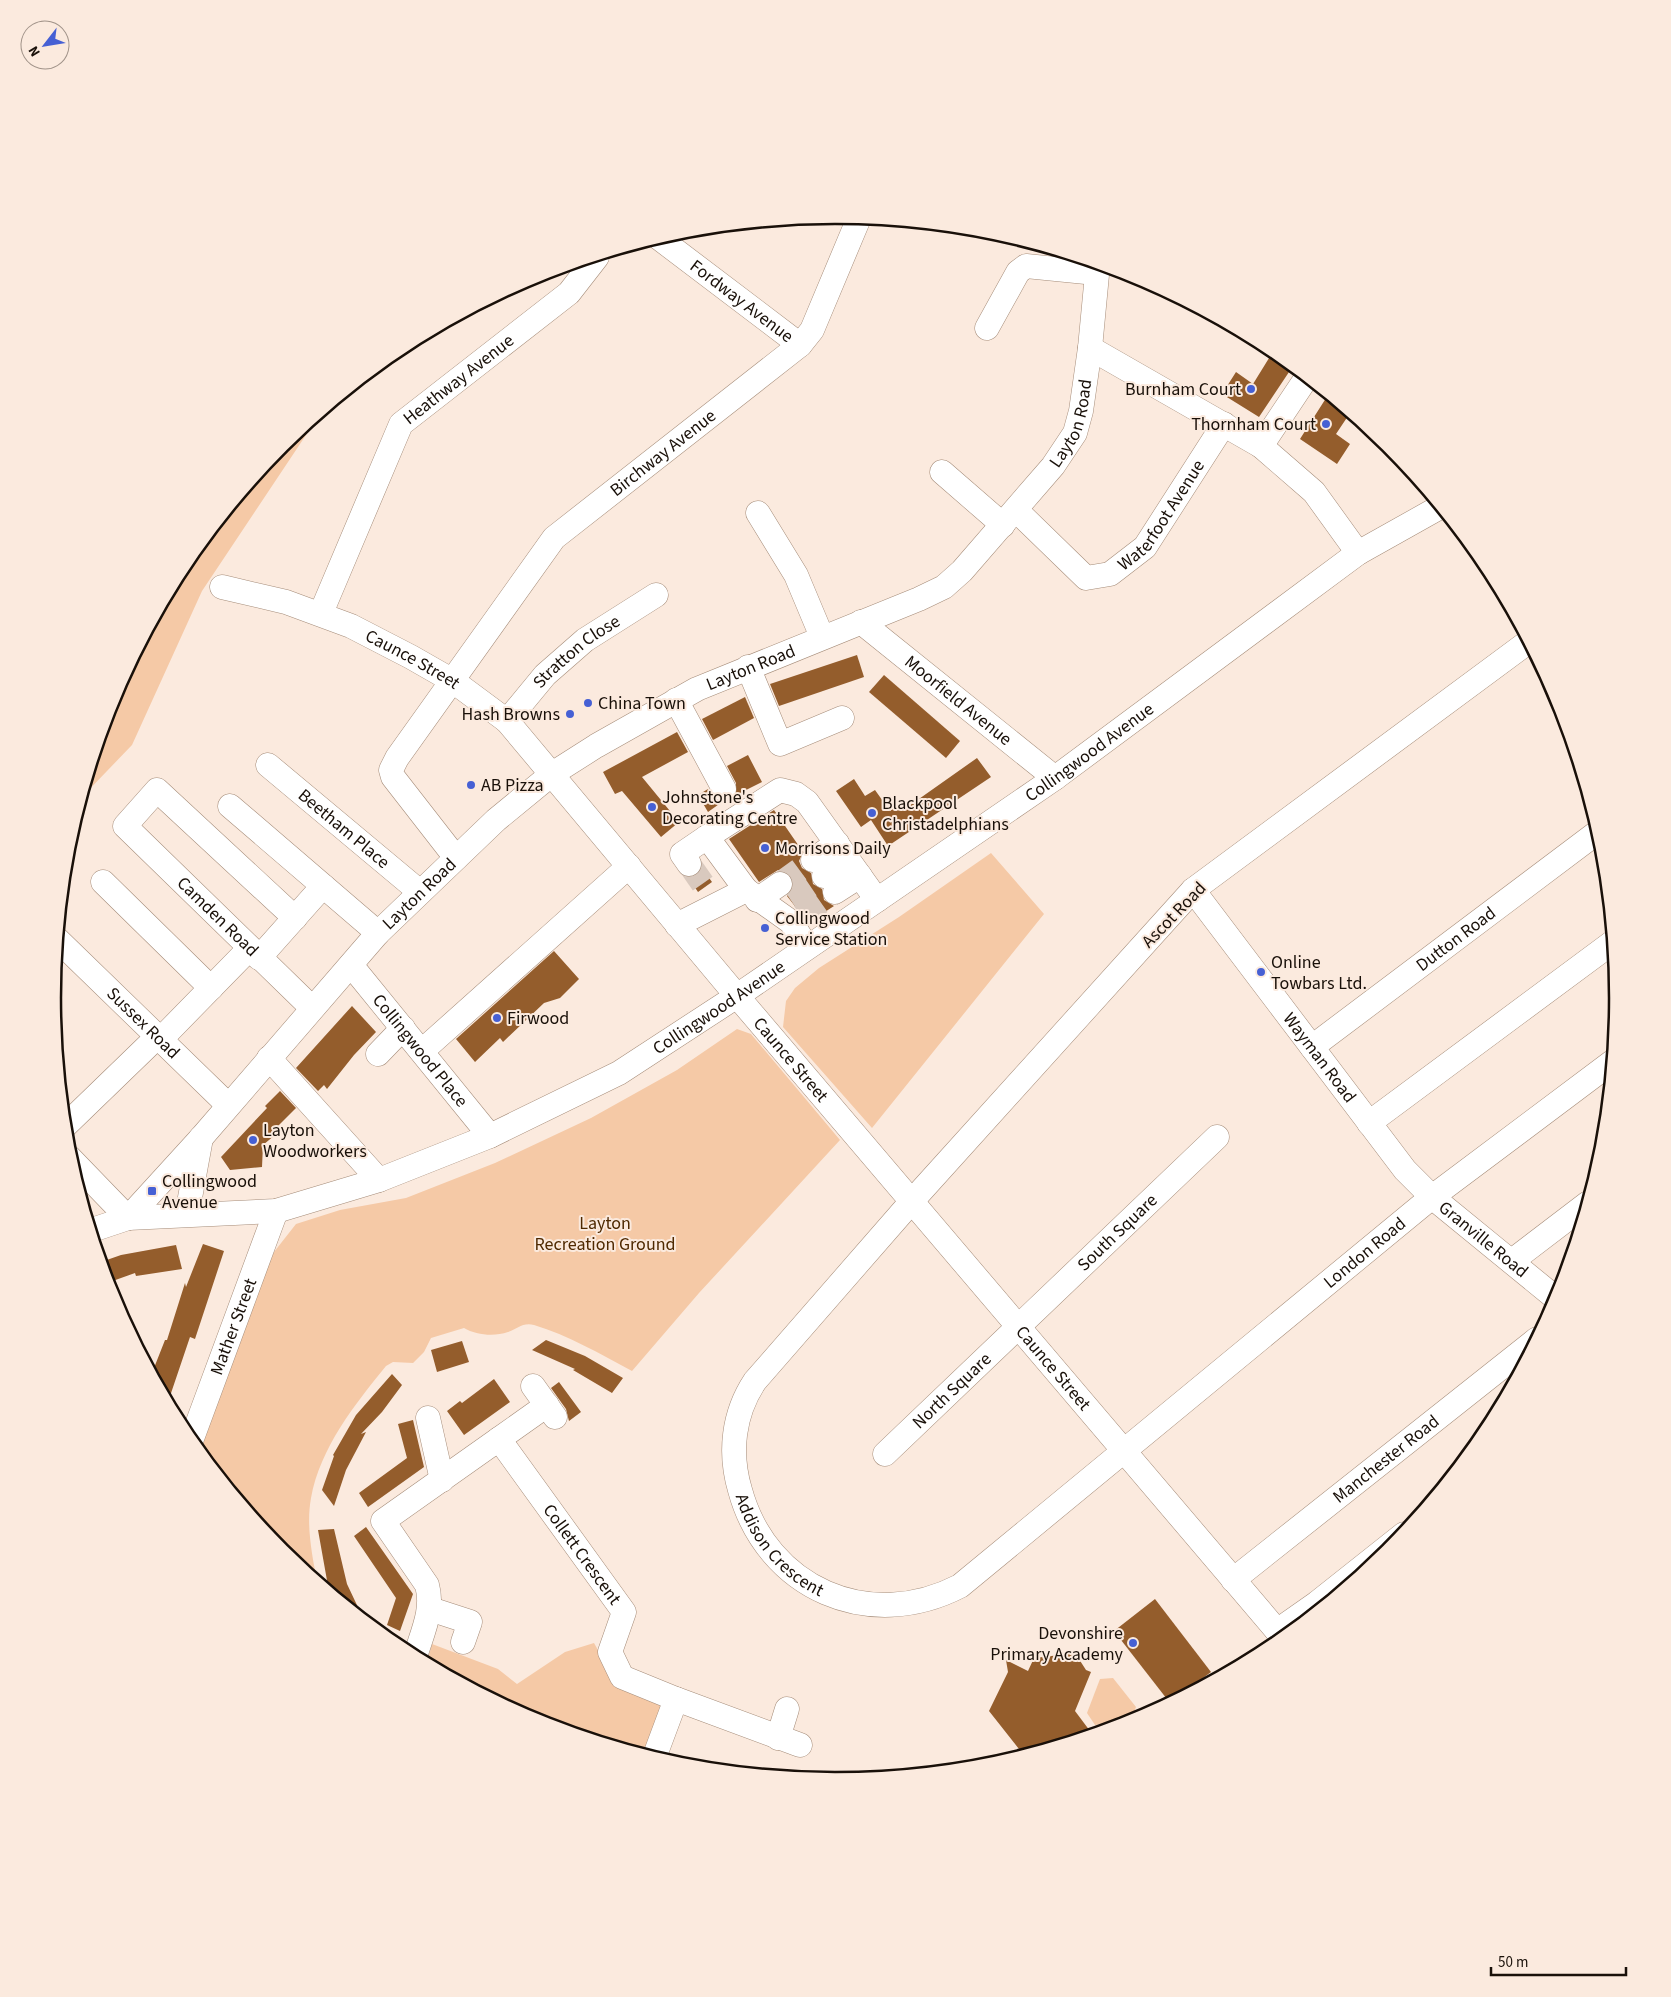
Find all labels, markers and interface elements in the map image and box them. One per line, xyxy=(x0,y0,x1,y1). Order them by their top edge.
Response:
north arrow xyxy=(20,20,70,70)
text: N xyxy=(24,42,46,60)
street label: Fordway Avenue xyxy=(685,253,799,348)
street label: Heathway Avenue xyxy=(398,328,519,430)
street label: Layton Road xyxy=(1043,377,1098,472)
place label: Burnham Court xyxy=(1125,377,1241,402)
marker: Burnham Court xyxy=(1245,383,1257,395)
street label: Birchway Avenue xyxy=(605,403,721,502)
place label: Thornham Court xyxy=(1191,412,1316,437)
marker: Thornham Court xyxy=(1320,418,1332,430)
street label: Waterfoot Avenue xyxy=(1112,455,1210,576)
street label: Stratton Close xyxy=(527,608,625,693)
street label: Caunce Street xyxy=(361,623,466,695)
street label: Layton Road xyxy=(702,638,799,696)
street label: Moorfield Avenue xyxy=(899,649,1017,751)
place label: China Town xyxy=(598,691,686,716)
street label: Collingwood Avenue xyxy=(1020,696,1159,808)
marker: China Town xyxy=(582,697,594,709)
place label: Hash Browns xyxy=(462,702,560,727)
marker: Hash Browns xyxy=(564,708,576,720)
place label: AB Pizza xyxy=(481,773,544,798)
marker: AB Pizza xyxy=(465,779,477,791)
street label: Beetham Place xyxy=(293,783,395,874)
place label: Johnstone's Decorating Centre xyxy=(662,785,797,831)
place label: Blackpool Christadelphians xyxy=(882,791,1009,837)
marker: Johnstone's Decorating Centre xyxy=(646,801,658,813)
marker: Blackpool Christadelphians xyxy=(866,807,878,819)
place label: Morrisons Daily xyxy=(775,836,891,861)
marker: Morrisons Daily xyxy=(759,842,771,854)
street label: Layton Road xyxy=(376,852,462,935)
street label: Camden Road xyxy=(171,871,264,962)
street label: Ascot Road xyxy=(1136,876,1212,954)
street label: Dutton Road xyxy=(1411,900,1501,977)
place label: Collingwood Service Station xyxy=(775,906,887,952)
marker: Collingwood Service Station xyxy=(759,922,771,934)
place label: Online Towbars Ltd. xyxy=(1271,950,1367,996)
street label: Collingwood Avenue xyxy=(648,954,790,1060)
marker: Online Towbars Ltd. xyxy=(1255,966,1267,978)
street label: Sussex Road xyxy=(101,981,186,1064)
street label: Collingwood Place xyxy=(367,988,474,1112)
place label: Firwood xyxy=(507,1006,569,1031)
street label: Wayman Road xyxy=(1277,1007,1362,1108)
marker: Firwood xyxy=(491,1012,503,1024)
street label: Caunce Street xyxy=(748,1012,834,1107)
place label: Layton Woodworkers xyxy=(263,1118,367,1164)
marker: Layton Woodworkers xyxy=(247,1134,259,1146)
place label: Collingwood Avenue xyxy=(162,1169,257,1215)
marker: Collingwood Avenue xyxy=(146,1185,158,1197)
street label: South Square xyxy=(1072,1188,1163,1277)
street label: Granville Road xyxy=(1433,1195,1534,1283)
park label: Layton Recreation Ground xyxy=(534,1211,676,1257)
street label: London Road xyxy=(1318,1211,1411,1294)
street label: Mather Street xyxy=(204,1275,263,1379)
street label: Caunce Street xyxy=(1010,1320,1097,1416)
street label: North Square xyxy=(906,1347,997,1434)
street label: Manchester Road xyxy=(1327,1409,1444,1509)
street label: Addison Crescent xyxy=(729,1490,828,1602)
street label: Collett Crescent xyxy=(537,1499,627,1610)
place label: Devonshire Primary Academy xyxy=(990,1621,1124,1667)
marker: Devonshire Primary Academy xyxy=(1127,1637,1139,1649)
scale bar xyxy=(1491,1944,1626,1976)
text: 50 m xyxy=(1498,1952,1528,1973)

